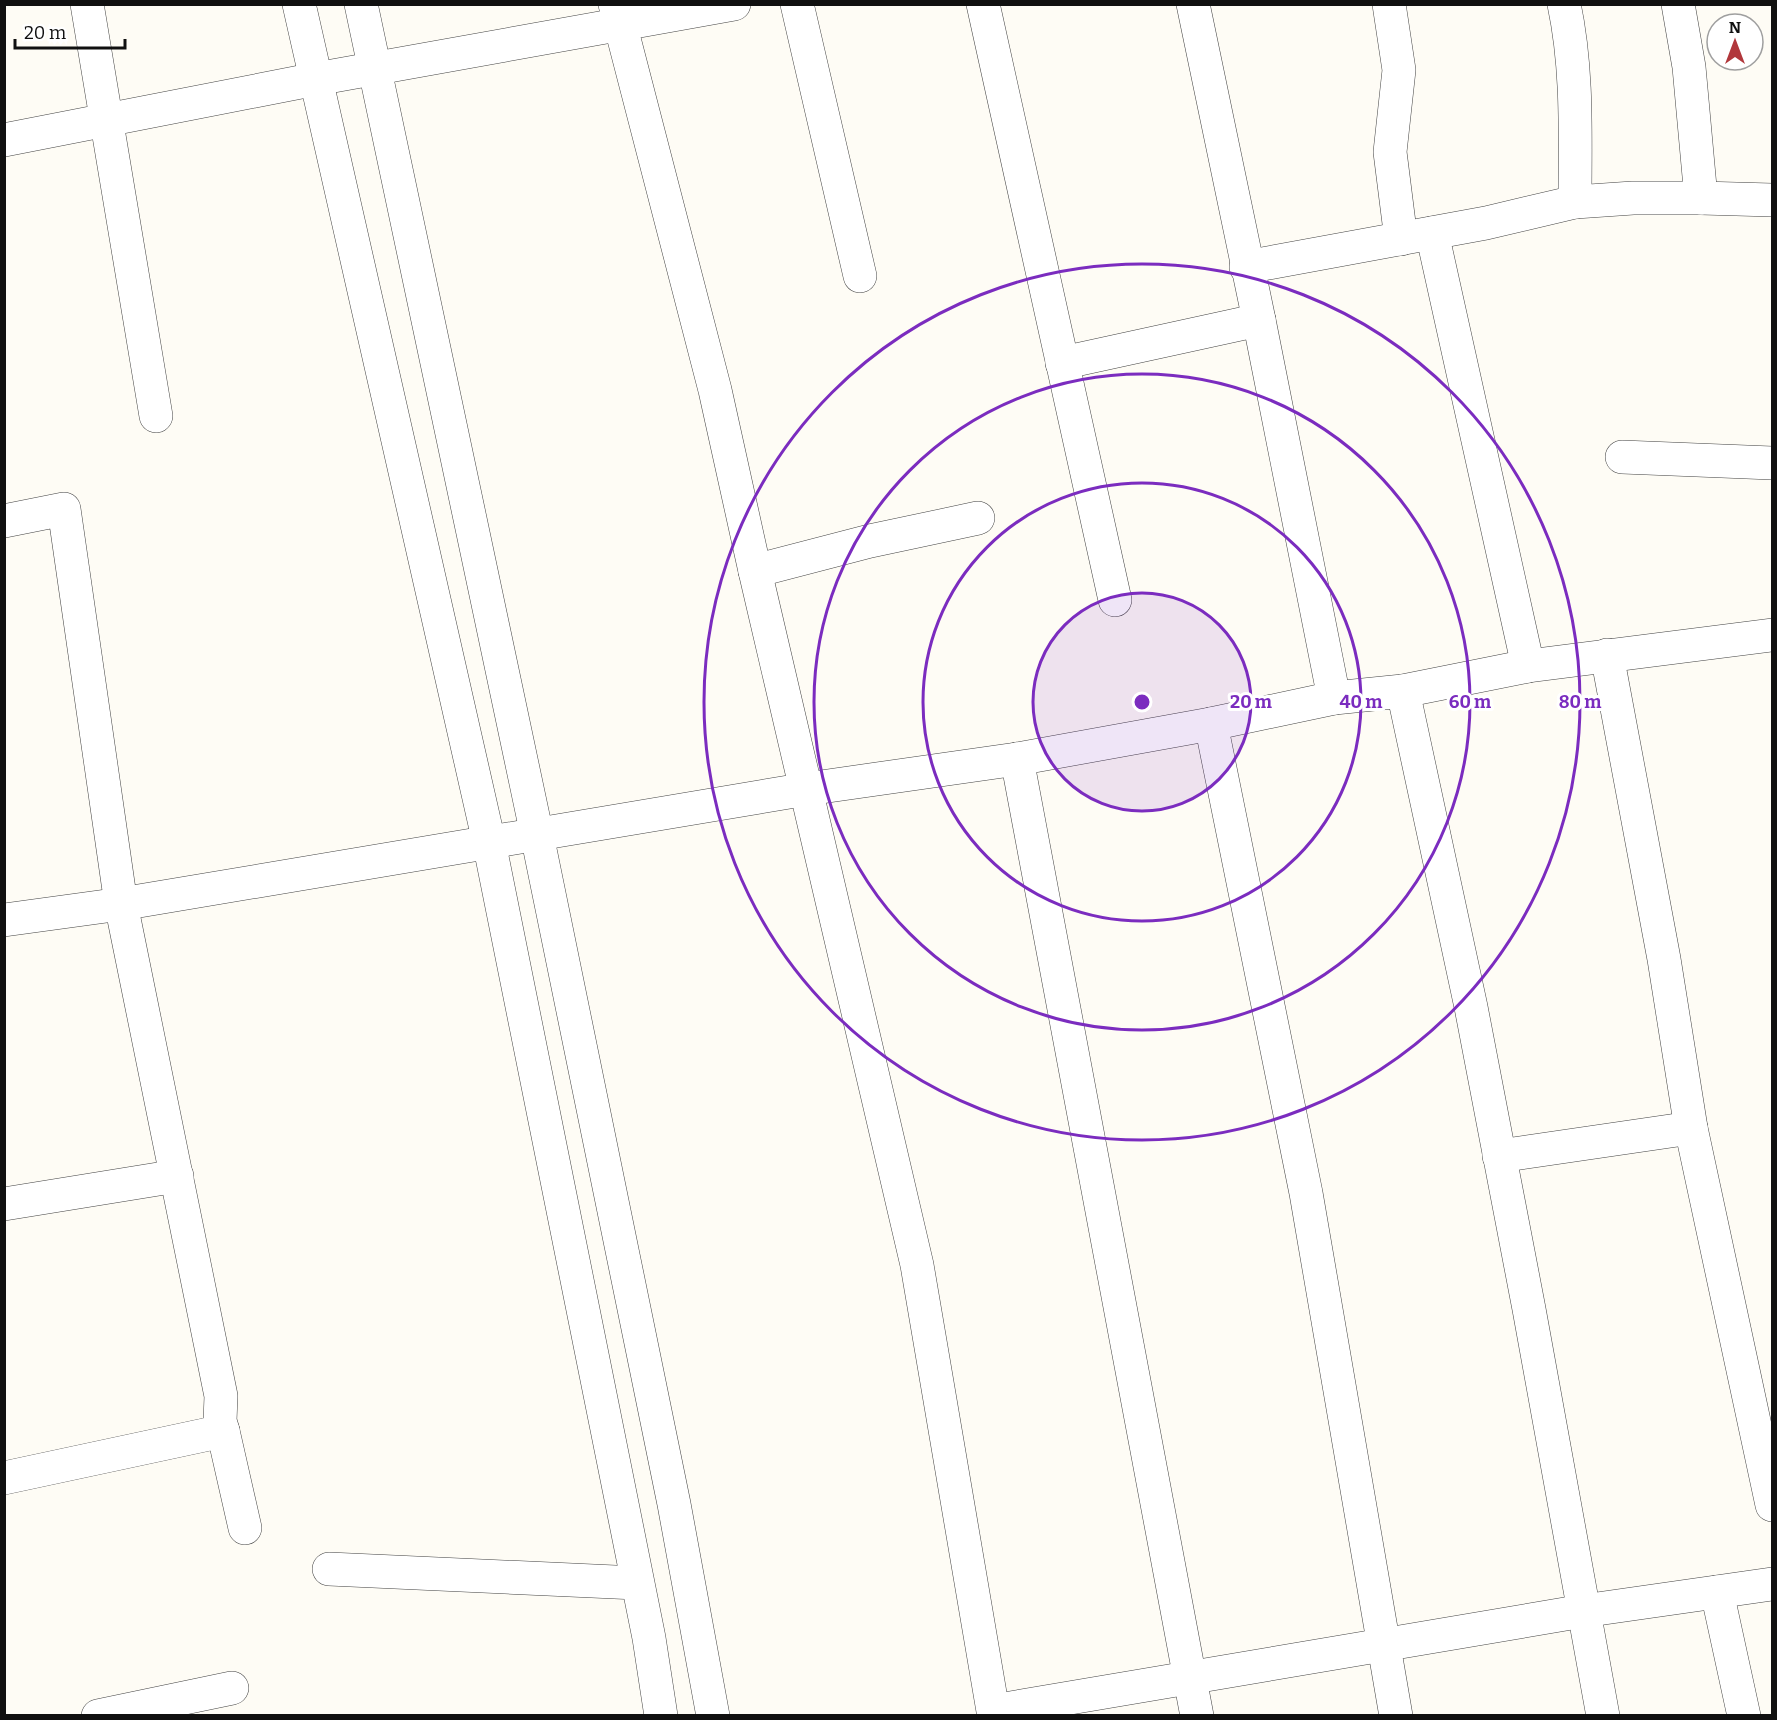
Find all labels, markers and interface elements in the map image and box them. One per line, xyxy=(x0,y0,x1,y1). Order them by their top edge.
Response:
scale bar xyxy=(15,12,124,50)
north arrow xyxy=(1705,12,1765,72)
text: N xyxy=(1729,18,1741,37)
text: 20 m xyxy=(24,22,66,44)
text: 20 m xyxy=(1230,691,1272,713)
text: 40 m xyxy=(1340,691,1382,713)
text: 60 m xyxy=(1449,691,1491,713)
text: 80 m xyxy=(1559,691,1601,713)
centre of rings xyxy=(1132,692,1152,712)

